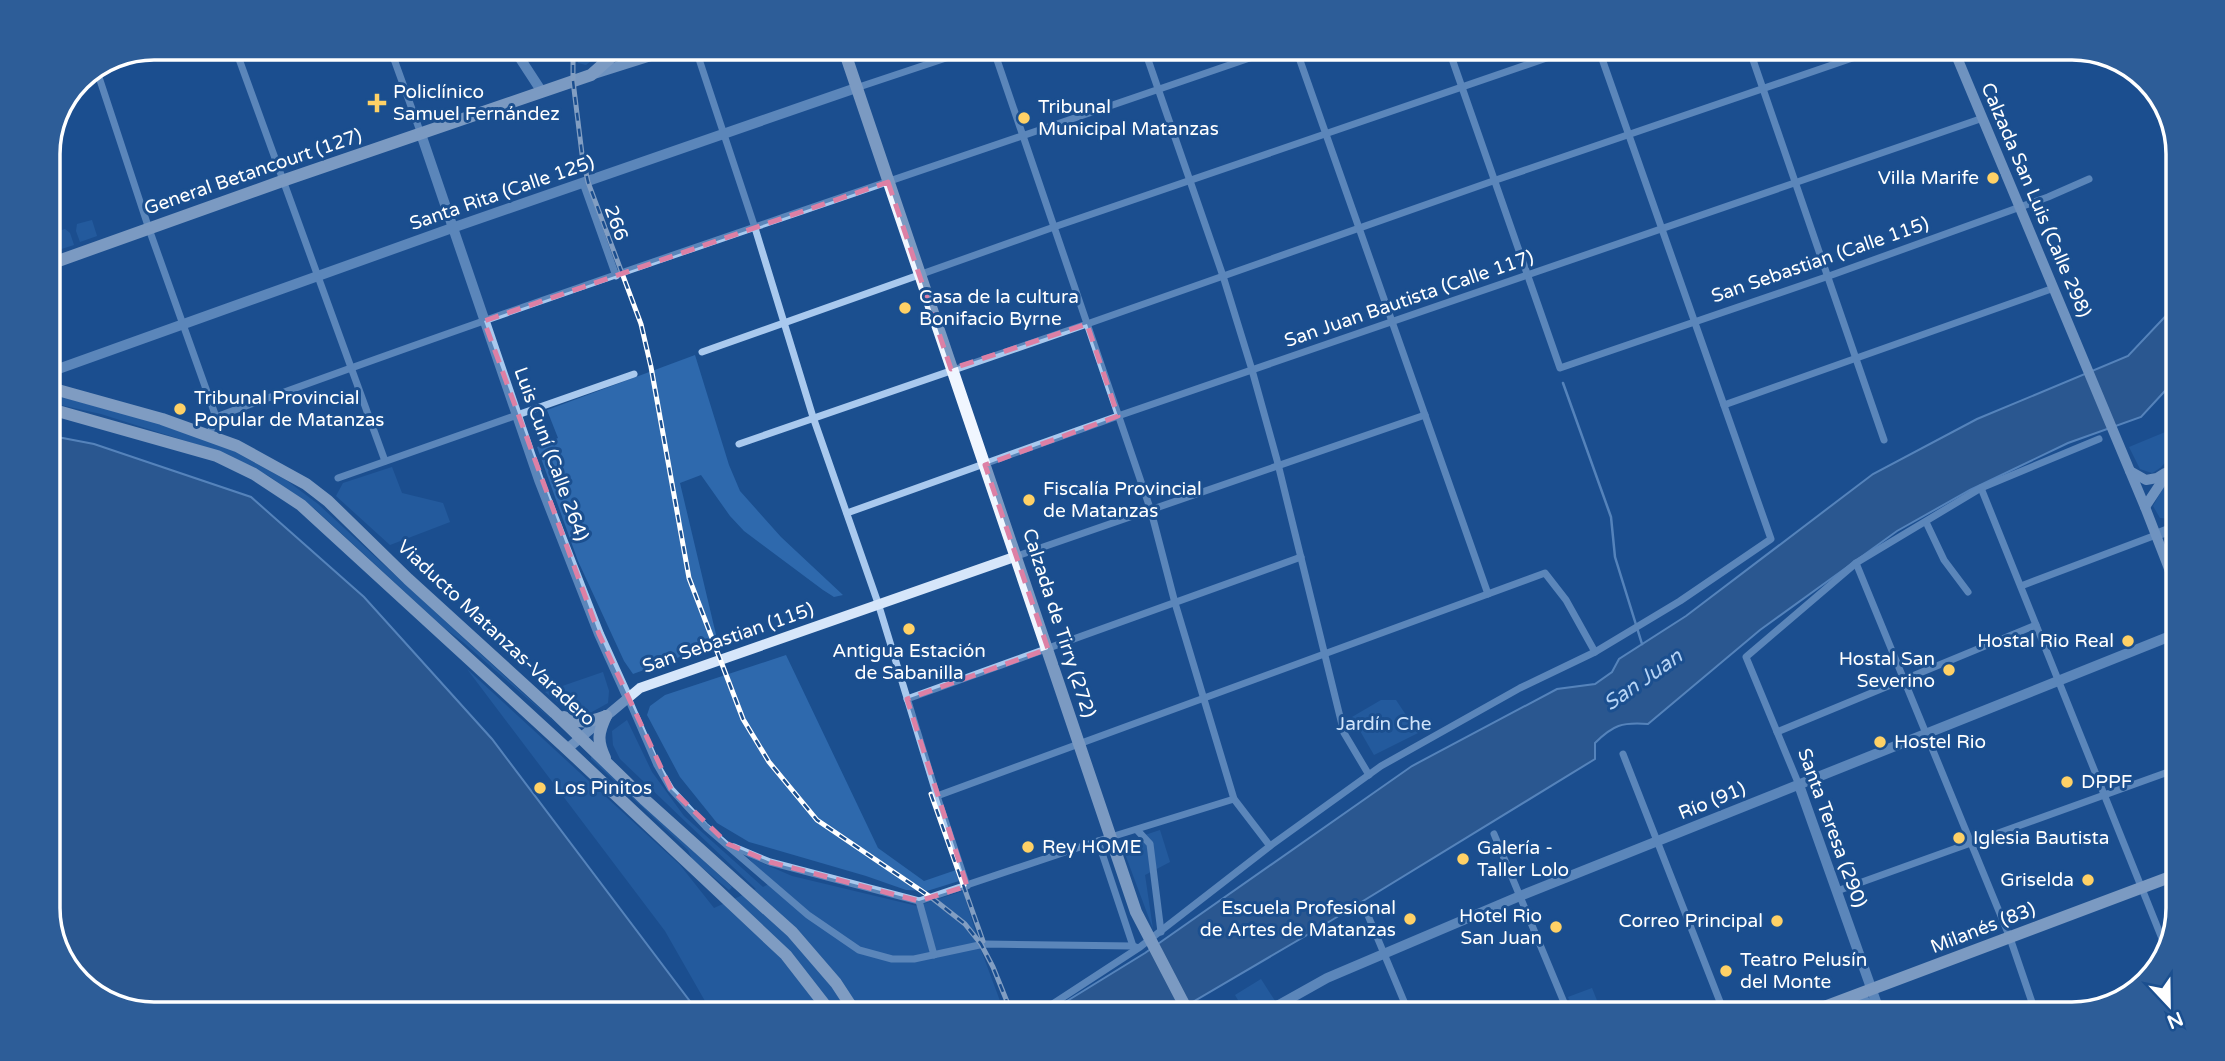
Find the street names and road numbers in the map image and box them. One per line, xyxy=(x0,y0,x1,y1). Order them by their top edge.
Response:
street label: Calzada San Luis (Calle 298) xyxy=(1976,79,2096,321)
street label: General Betancourt (127) xyxy=(141,124,365,220)
street label: Santa Rita (Calle 125) xyxy=(407,151,597,235)
street label: 266 xyxy=(600,202,632,244)
street label: San Sebastian (Calle 115) xyxy=(1708,212,1932,308)
street label: San Juan Bautista (Calle 117) xyxy=(1282,246,1536,352)
street label: Luis Cuní (Calle 264) xyxy=(509,364,593,544)
street label: Calzada de Tirry (272) xyxy=(1018,526,1100,720)
street label: Viaducto Matanzas-Varadero xyxy=(393,535,599,731)
street label: San Sebastian (115) xyxy=(639,598,817,678)
street label: Santa Teresa (290) xyxy=(1793,745,1871,911)
street label: Río (91) xyxy=(1675,778,1749,824)
street label: Milanés (83) xyxy=(1928,898,2038,958)

